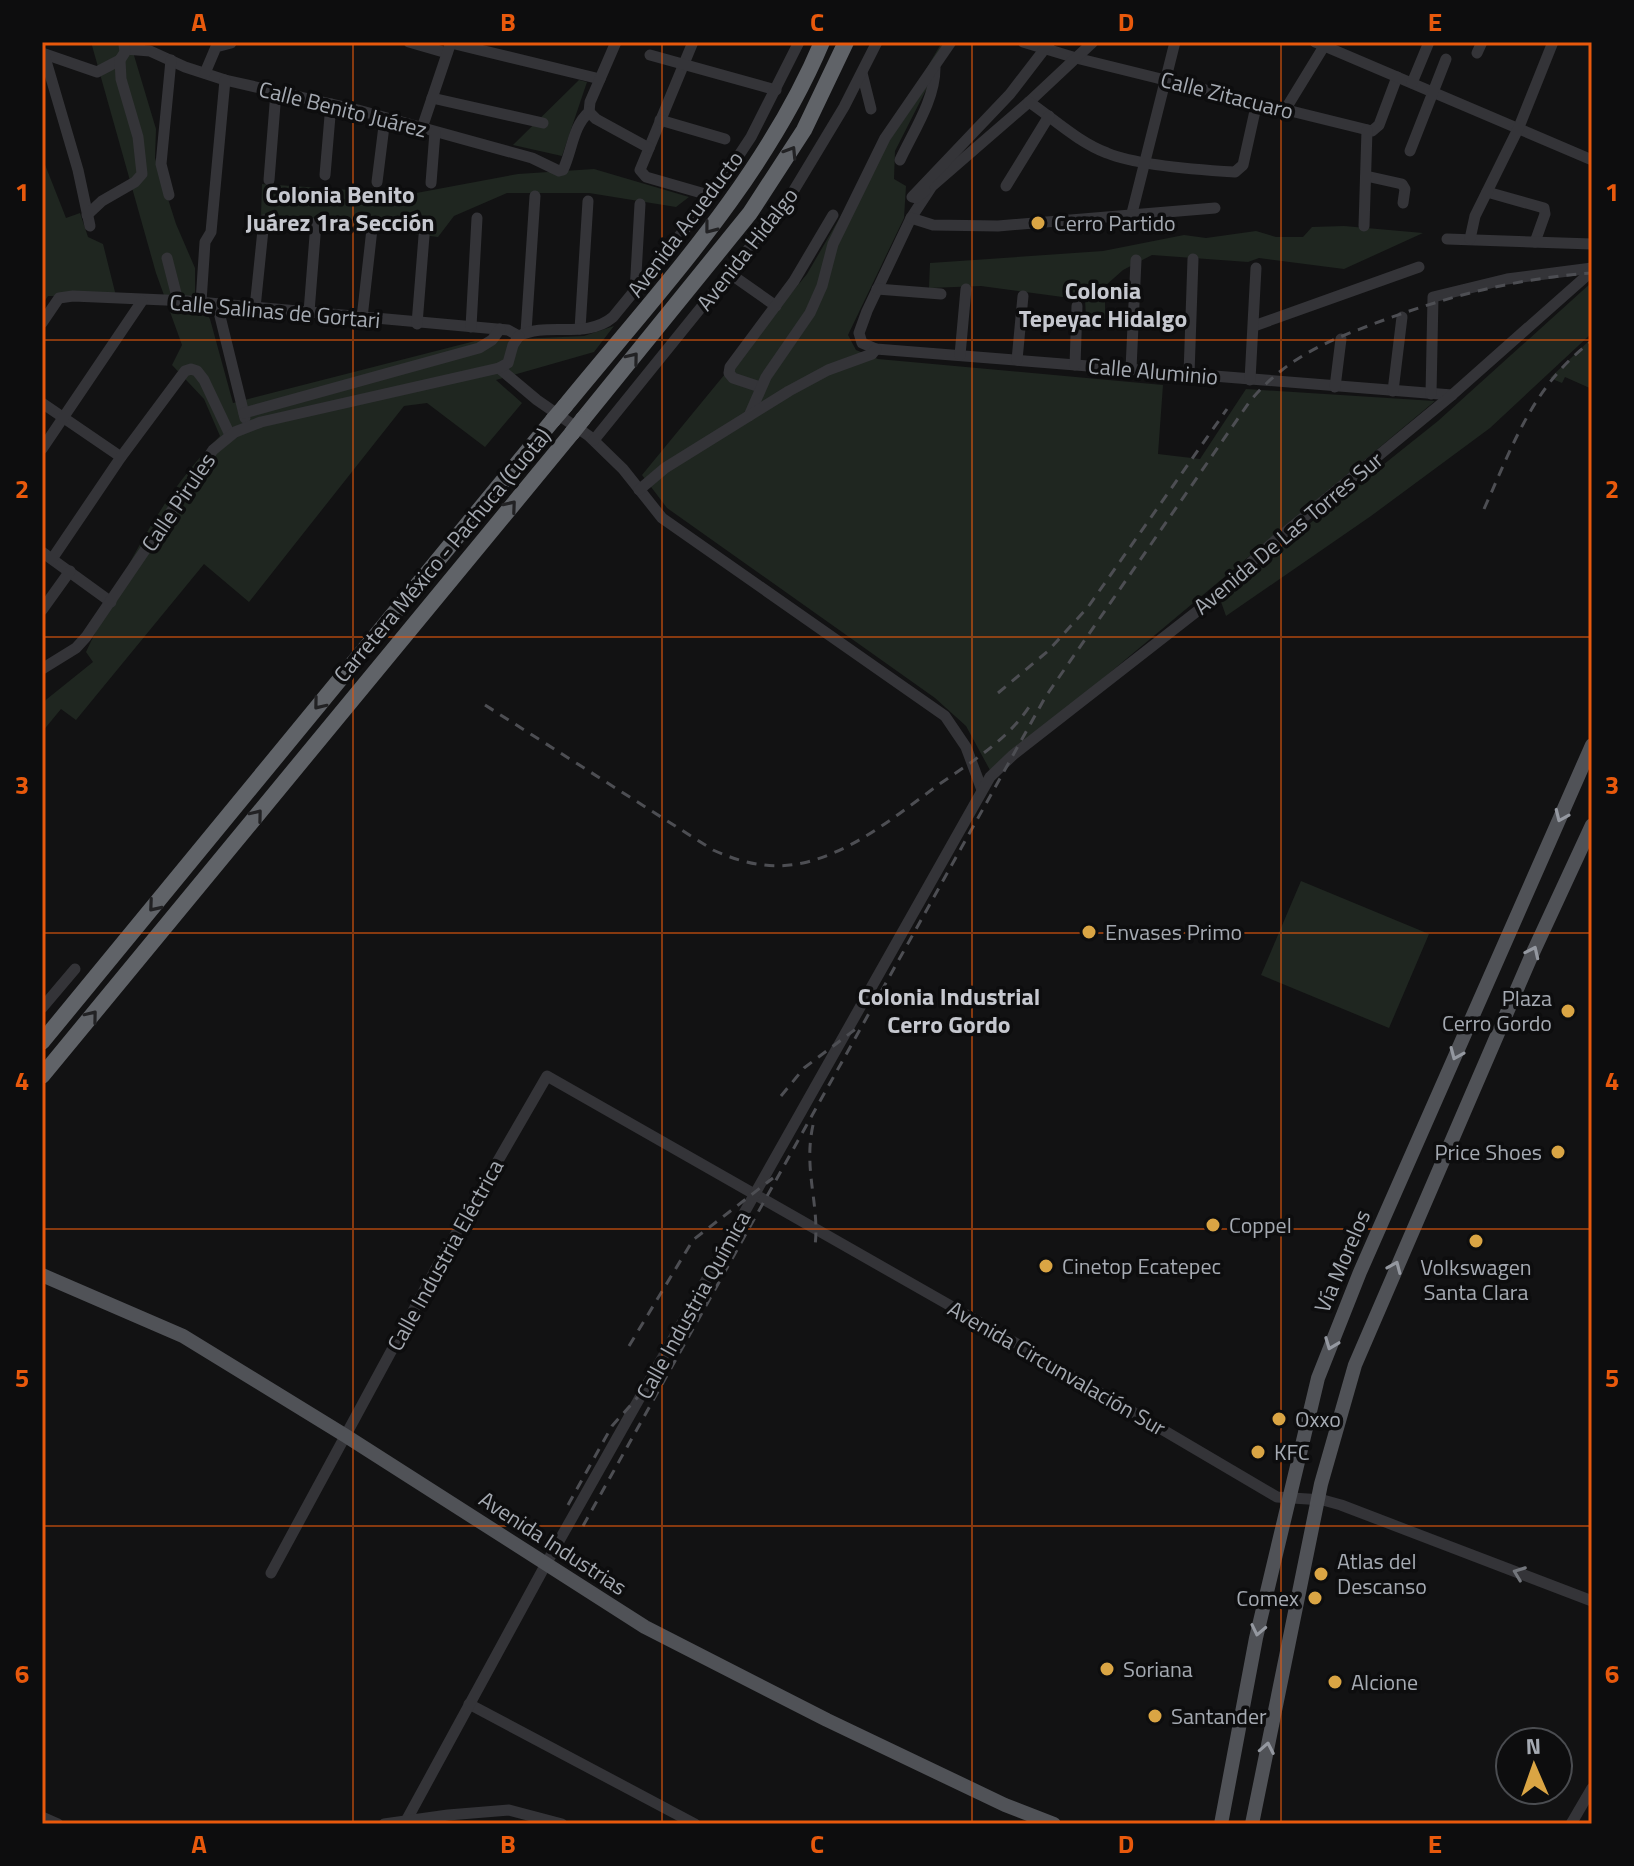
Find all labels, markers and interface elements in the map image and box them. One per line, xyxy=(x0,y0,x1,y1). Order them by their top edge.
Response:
text: A xyxy=(191,2,207,41)
text: B xyxy=(500,2,516,41)
text: C xyxy=(810,2,824,41)
text: D xyxy=(1118,2,1134,41)
text: E xyxy=(1428,2,1442,41)
street label: Calle Zitacuaro xyxy=(1157,62,1297,128)
street label: Calle Benito Juárez xyxy=(255,72,431,146)
street label: Avenida Acueducto xyxy=(618,144,752,304)
one-way arrow xyxy=(781,146,796,161)
text: 1 xyxy=(15,172,29,211)
text: 1 xyxy=(1605,172,1619,211)
district label: Colonia Benito Juárez 1ra Sección xyxy=(246,176,434,240)
street label: Avenida Hidalgo xyxy=(688,180,806,318)
place label: Cerro Partido xyxy=(1054,206,1176,240)
marker: Cerro Partido xyxy=(1029,214,1047,232)
one-way arrow xyxy=(705,219,720,233)
district label: Colonia Tepeyac Hidalgo xyxy=(1019,272,1187,336)
street label: Calle Salinas de Gortari xyxy=(168,285,382,337)
street label: Calle Aluminio xyxy=(1087,348,1219,394)
one-way arrow xyxy=(623,352,637,367)
street label: Carretera México - Pachuca (Cuota) xyxy=(325,420,559,690)
street label: Avenida De Las Torres Sur xyxy=(1186,443,1391,623)
street label: Calle Pirules xyxy=(132,446,224,558)
text: 2 xyxy=(15,469,29,508)
text: 2 xyxy=(1605,469,1619,508)
one-way arrow xyxy=(501,501,516,515)
one-way arrow xyxy=(314,695,329,710)
text: 3 xyxy=(15,765,29,804)
text: 3 xyxy=(1605,765,1619,804)
one-way arrow xyxy=(1554,808,1570,823)
one-way arrow xyxy=(247,810,262,824)
one-way arrow xyxy=(149,896,164,911)
place label: Envases Primo xyxy=(1105,915,1242,949)
marker: Envases Primo xyxy=(1080,923,1098,941)
one-way arrow xyxy=(1523,945,1539,960)
district label: Colonia Industrial Cerro Gordo xyxy=(858,978,1040,1042)
place label: Plaza Cerro Gordo xyxy=(1442,981,1552,1040)
marker: Plaza Cerro Gordo xyxy=(1559,1002,1577,1020)
one-way arrow xyxy=(82,1010,96,1025)
one-way arrow xyxy=(1449,1046,1465,1060)
text: 4 xyxy=(15,1061,29,1100)
text: 4 xyxy=(1605,1061,1619,1100)
place label: Price Shoes xyxy=(1434,1135,1542,1169)
marker: Price Shoes xyxy=(1549,1143,1567,1161)
street label: Calle Industria Eléctrica xyxy=(378,1153,512,1357)
street label: Vía Morelos xyxy=(1305,1204,1379,1318)
street label: Calle Industria Química xyxy=(627,1205,759,1405)
place label: Coppel xyxy=(1229,1208,1292,1242)
marker: Coppel xyxy=(1204,1216,1222,1234)
marker: Volkswagen Santa Clara xyxy=(1467,1232,1485,1250)
place label: Cinetop Ecatepec xyxy=(1062,1249,1221,1283)
place label: Volkswagen Santa Clara xyxy=(1420,1250,1532,1309)
marker: Cinetop Ecatepec xyxy=(1037,1257,1055,1275)
one-way arrow xyxy=(1386,1261,1402,1275)
street label: Avenida Circunvalación Sur xyxy=(942,1292,1173,1445)
one-way arrow xyxy=(1324,1337,1341,1351)
text: 5 xyxy=(15,1358,29,1397)
text: 5 xyxy=(1605,1358,1619,1397)
place label: Oxxo xyxy=(1295,1402,1341,1436)
marker: Oxxo xyxy=(1270,1410,1288,1428)
place label: KFC xyxy=(1274,1435,1310,1469)
marker: KFC xyxy=(1249,1443,1267,1461)
street label: Avenida Industrias xyxy=(472,1482,634,1604)
place label: Atlas del Descanso xyxy=(1337,1544,1427,1603)
marker: Atlas del Descanso xyxy=(1312,1565,1330,1583)
one-way arrow xyxy=(1513,1566,1527,1583)
place label: Comex xyxy=(1236,1581,1299,1615)
marker: Comex xyxy=(1306,1589,1324,1607)
one-way arrow xyxy=(1250,1622,1267,1636)
place label: Soriana xyxy=(1123,1652,1193,1686)
text: 6 xyxy=(15,1654,29,1693)
text: 6 xyxy=(1605,1654,1619,1693)
marker: Soriana xyxy=(1098,1660,1116,1678)
place label: Alcione xyxy=(1351,1665,1418,1699)
marker: Alcione xyxy=(1326,1673,1344,1691)
place label: Santander xyxy=(1171,1699,1267,1733)
marker: Santander xyxy=(1146,1707,1164,1725)
north arrow xyxy=(1494,1726,1574,1806)
text: N xyxy=(1525,1729,1542,1763)
one-way arrow xyxy=(1258,1741,1275,1755)
text: A xyxy=(191,1824,207,1863)
text: B xyxy=(500,1824,516,1863)
text: C xyxy=(810,1824,824,1863)
text: D xyxy=(1118,1824,1134,1863)
text: E xyxy=(1428,1824,1442,1863)

